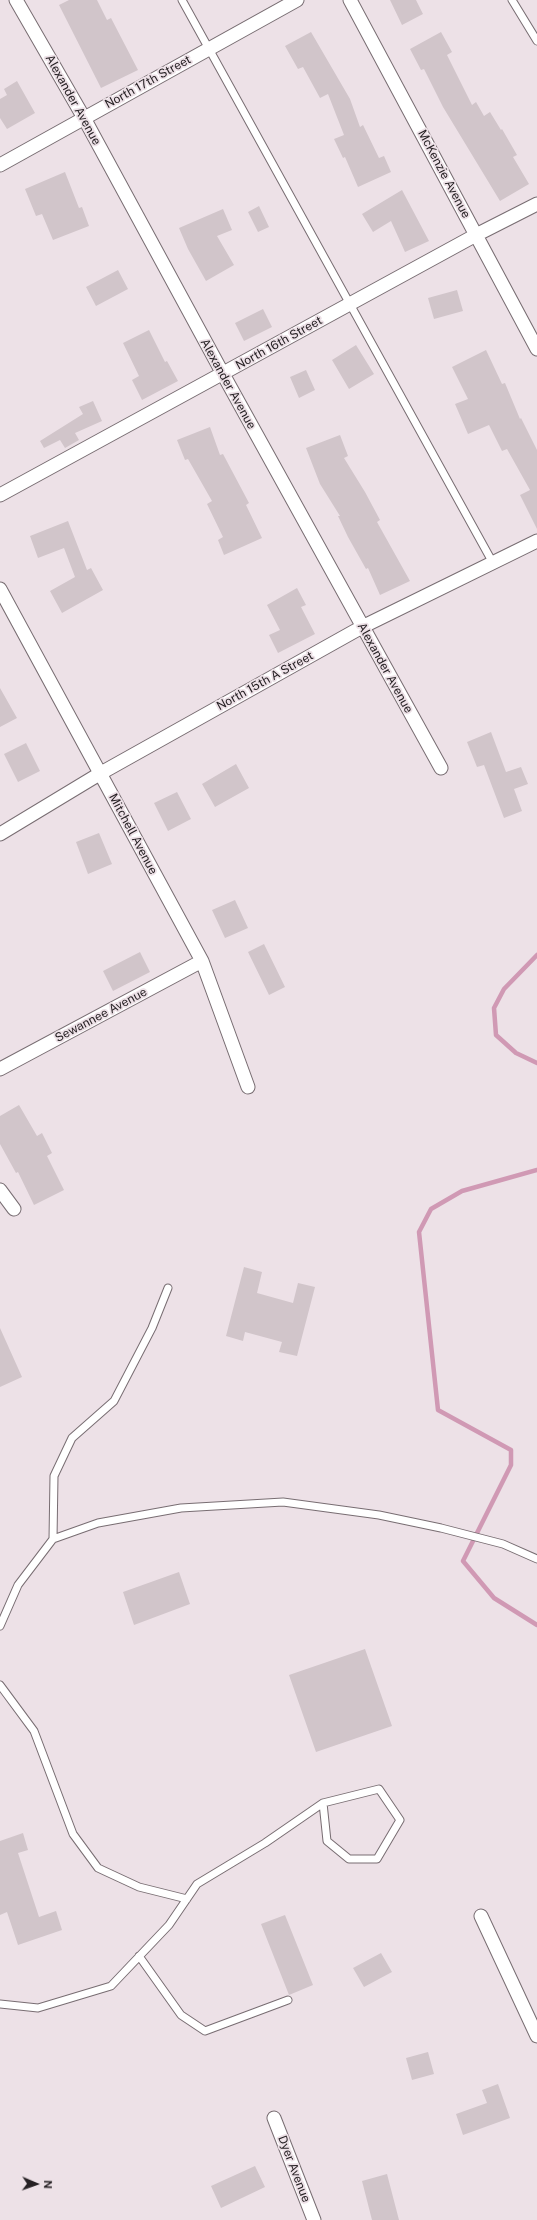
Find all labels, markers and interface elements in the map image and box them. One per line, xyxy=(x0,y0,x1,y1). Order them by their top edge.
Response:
street label: Alexander Avenue xyxy=(42,52,104,148)
street label: North 17th Street xyxy=(102,52,194,112)
street label: McKenzie Avenue xyxy=(415,127,473,221)
street label: North 16th Street xyxy=(233,313,325,373)
street label: Alexander Avenue xyxy=(197,336,259,432)
street label: Alexander Avenue xyxy=(354,620,416,716)
street label: North 15th A Street xyxy=(214,648,316,714)
street label: Mitchell Avenue xyxy=(106,791,160,877)
street label: Sewannee Avenue xyxy=(53,985,149,1045)
street label: Dyer Avenue xyxy=(275,2134,313,2204)
north arrow xyxy=(16,2164,56,2204)
text: N xyxy=(42,2180,54,2189)

